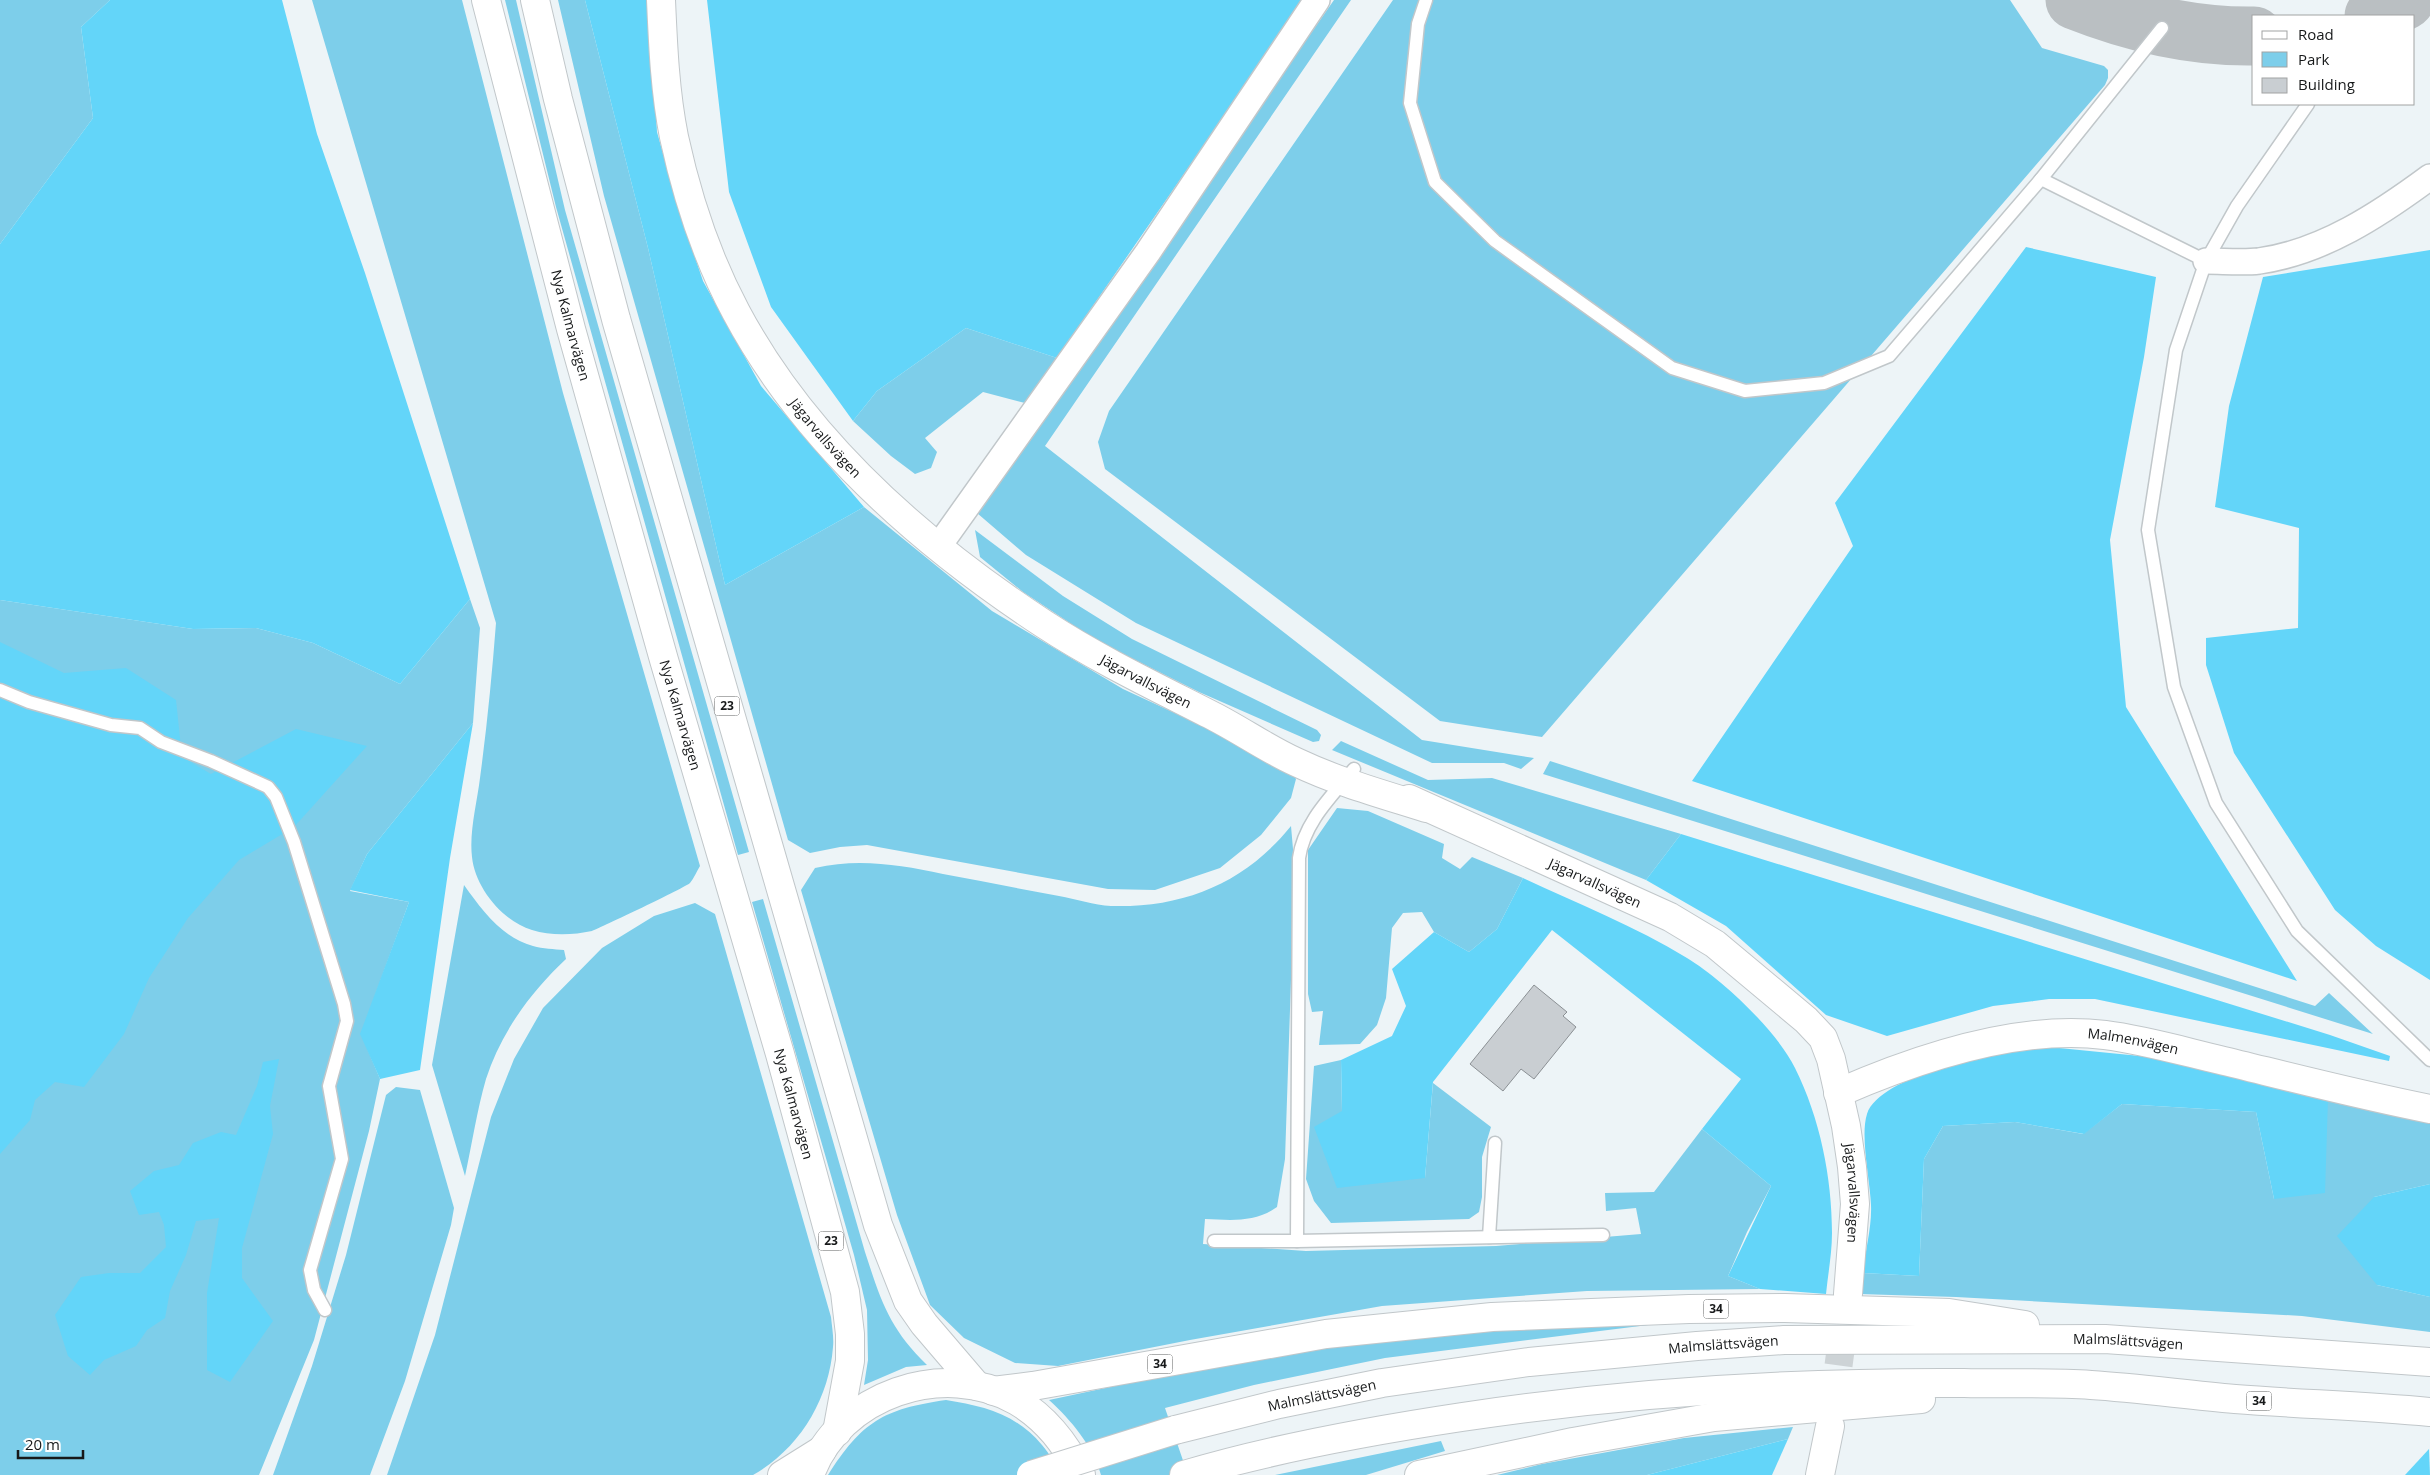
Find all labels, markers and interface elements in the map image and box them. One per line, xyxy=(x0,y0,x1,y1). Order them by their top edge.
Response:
legend xyxy=(2252,15,2415,105)
text: Road xyxy=(2298,24,2334,44)
text: Park xyxy=(2298,49,2329,69)
text: Building xyxy=(2298,74,2355,94)
street label: Nya Kalmarvägen xyxy=(547,268,595,383)
street label: Jägarvallsvägen xyxy=(784,392,866,482)
street label: Jägarvallsvägen xyxy=(1095,649,1195,713)
street label: Nya Kalmarvägen xyxy=(655,657,706,772)
road number: 23 xyxy=(714,696,740,716)
street label: Jägarvallsvägen xyxy=(1544,852,1645,912)
street label: Malmenvägen xyxy=(2087,1023,2181,1058)
street label: Nya Kalmarvägen xyxy=(770,1046,818,1161)
street label: Jägarvallsvägen xyxy=(1839,1140,1865,1244)
road number: 23 xyxy=(818,1232,844,1250)
road number: 34 xyxy=(1704,1300,1728,1318)
street label: Malmslättsvägen xyxy=(2073,1329,2184,1354)
street label: Malmslättsvägen xyxy=(1667,1330,1779,1358)
road number: 34 xyxy=(1148,1355,1172,1374)
street label: Malmslättsvägen xyxy=(1266,1374,1378,1415)
road number: 34 xyxy=(2246,1392,2272,1410)
scale bar xyxy=(18,1428,82,1460)
text: 20 m xyxy=(25,1434,60,1454)

